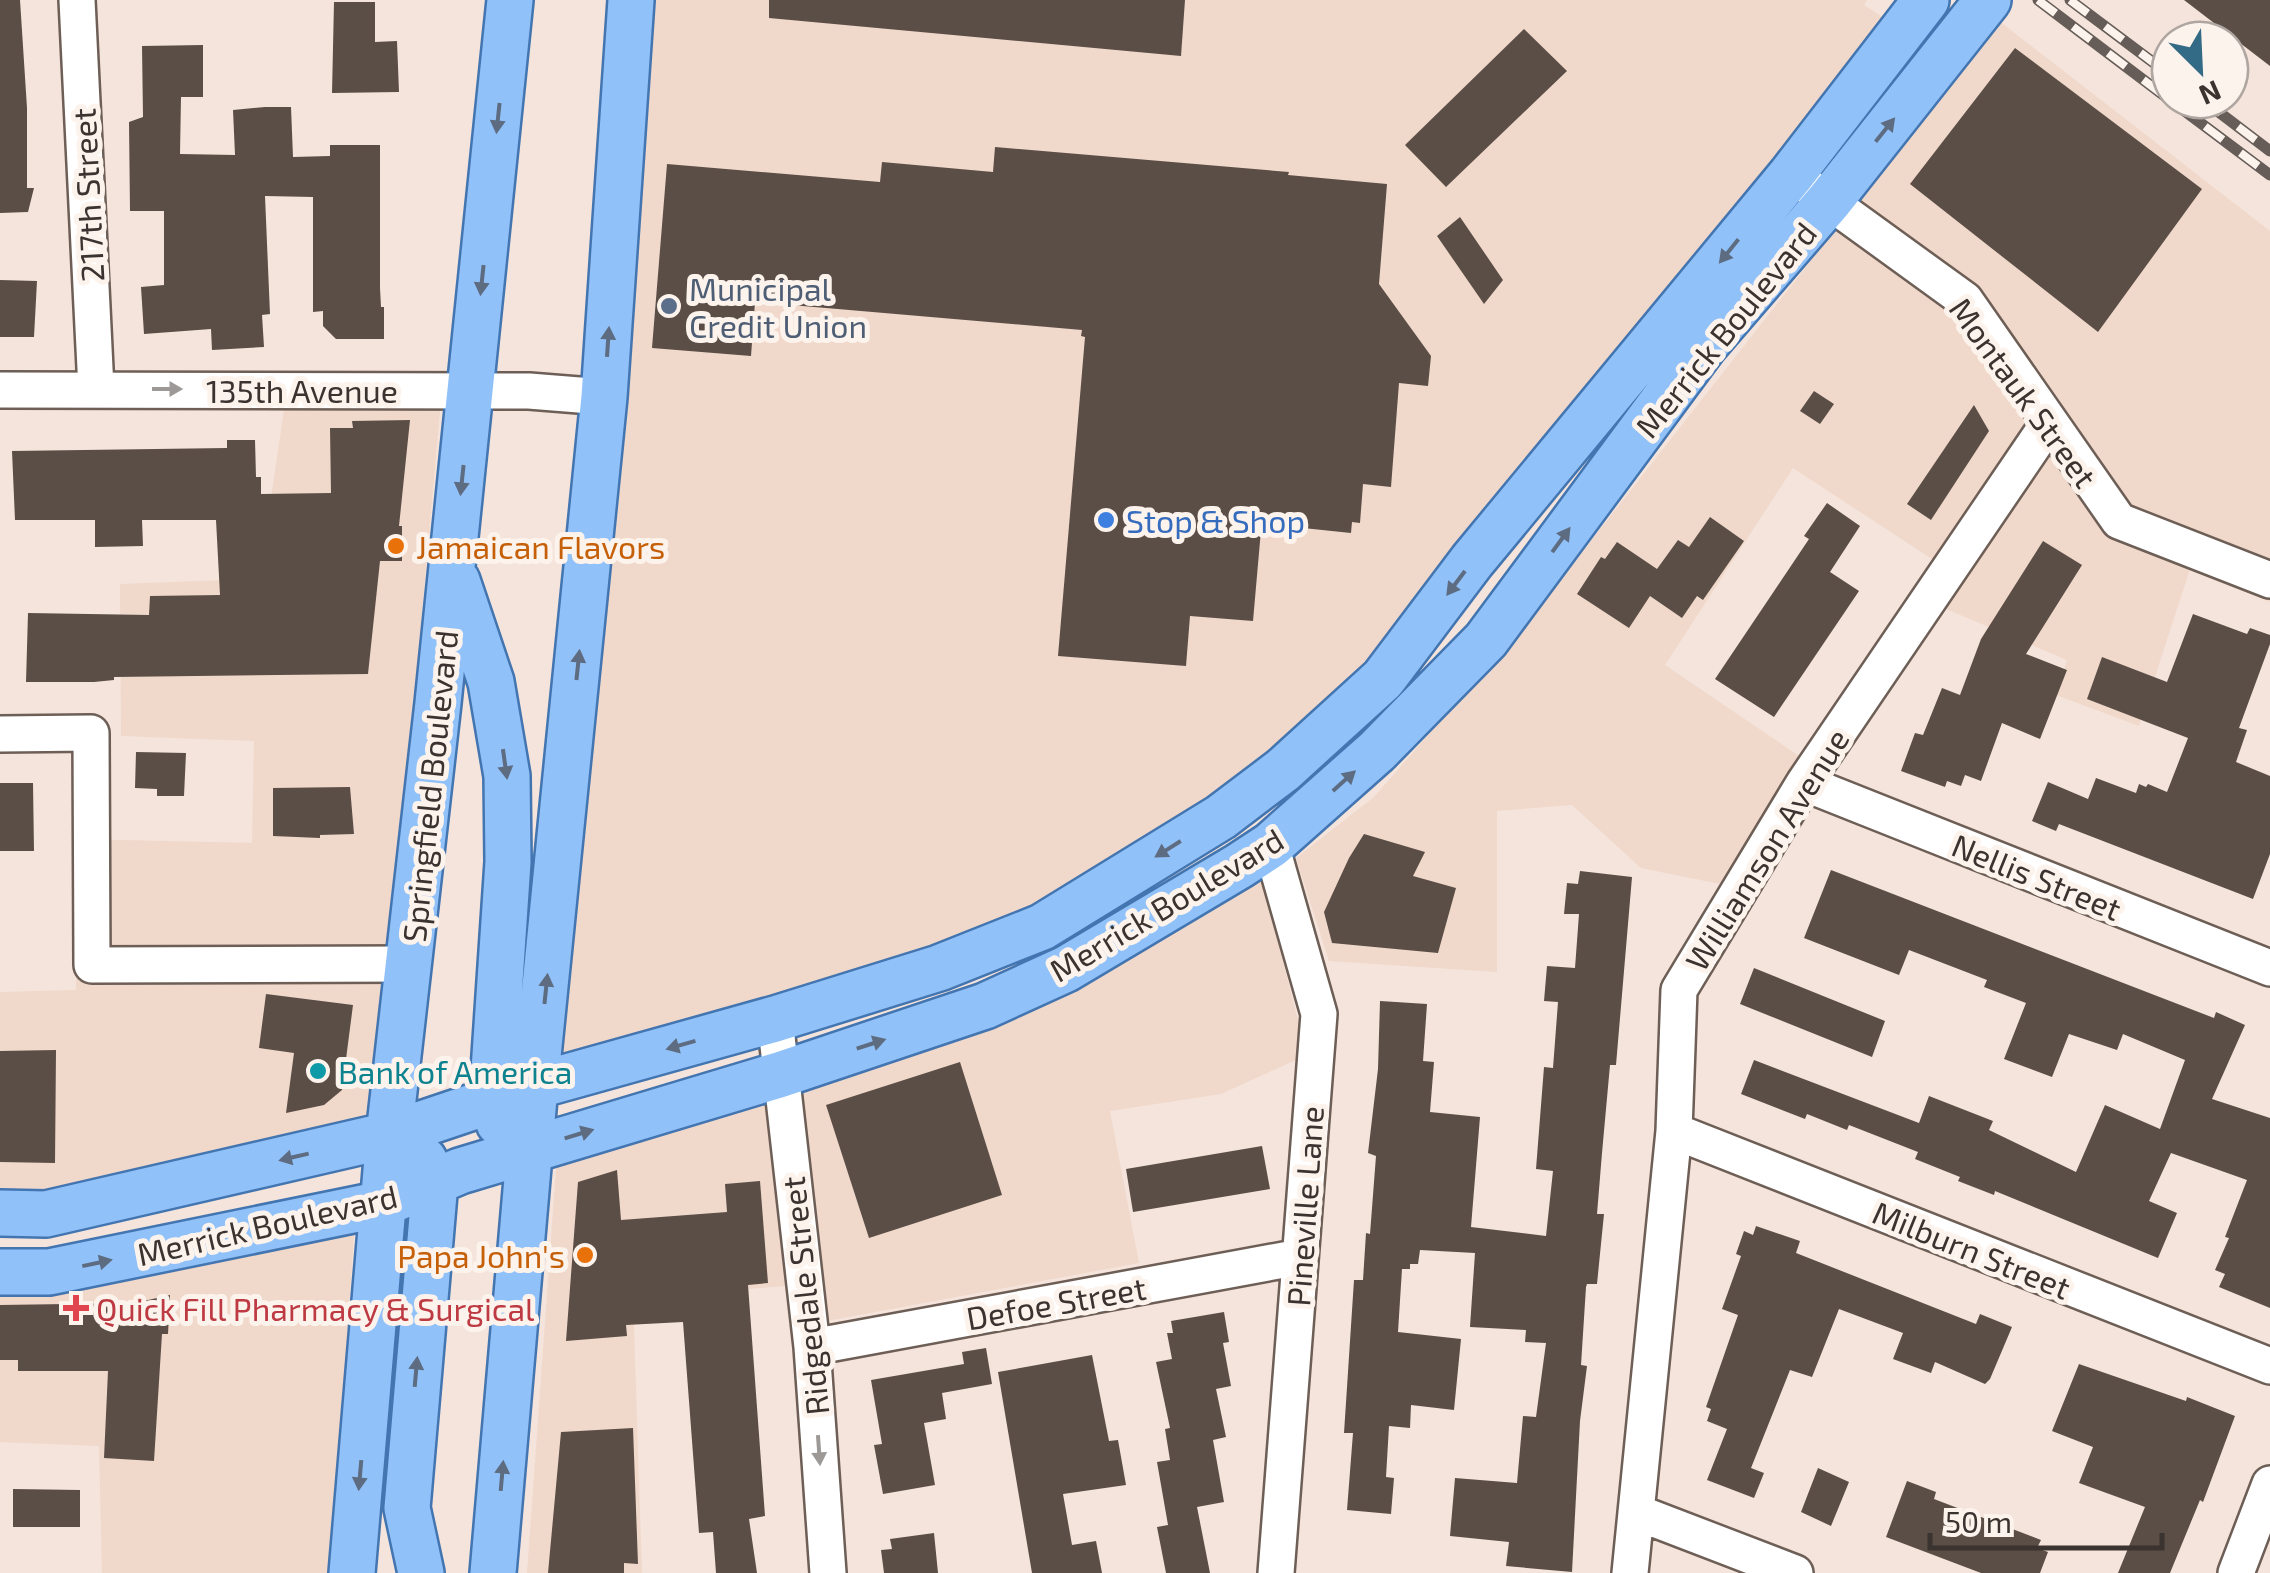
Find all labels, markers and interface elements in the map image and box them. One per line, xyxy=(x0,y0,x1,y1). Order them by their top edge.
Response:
north arrow xyxy=(2150,20,2250,120)
text: N xyxy=(2194,74,2227,113)
one-way arrow xyxy=(490,102,506,134)
street label: 217th Street xyxy=(63,107,111,283)
one-way arrow xyxy=(1875,117,1896,143)
street label: Merrick Boulevard xyxy=(1627,214,1823,444)
one-way arrow xyxy=(1719,238,1740,263)
one-way arrow xyxy=(474,265,490,297)
place label: Municipal Credit Union xyxy=(689,269,867,344)
street label: Montauk Street xyxy=(1943,290,2105,494)
marker: Municipal Credit Union xyxy=(658,295,680,317)
one-way arrow xyxy=(600,325,616,357)
street label: 135th Avenue xyxy=(206,371,398,409)
one-way arrow xyxy=(152,382,184,398)
one-way arrow xyxy=(454,464,470,496)
place label: Stop & Shop xyxy=(1126,501,1305,539)
marker: Stop & Shop xyxy=(1095,509,1117,531)
place label: Jamaican Flavors xyxy=(416,527,665,565)
one-way arrow xyxy=(1551,527,1570,553)
marker: Jamaican Flavors xyxy=(385,535,407,557)
one-way arrow xyxy=(1446,570,1467,596)
street label: Springfield Boulevard xyxy=(394,628,464,944)
one-way arrow xyxy=(570,649,586,681)
street label: Williamson Avenue xyxy=(1676,721,1856,977)
one-way arrow xyxy=(497,749,513,780)
one-way arrow xyxy=(1331,770,1356,792)
street label: Merrick Boulevard xyxy=(1042,819,1290,989)
street label: Nellis Street xyxy=(1947,825,2127,927)
one-way arrow xyxy=(1154,840,1182,858)
one-way arrow xyxy=(538,972,554,1004)
one-way arrow xyxy=(857,1036,887,1051)
one-way arrow xyxy=(665,1038,696,1053)
place label: Bank of America xyxy=(338,1052,572,1090)
marker: Bank of America xyxy=(307,1060,329,1082)
street label: Pineville Lane xyxy=(1278,1105,1330,1307)
one-way arrow xyxy=(564,1126,595,1141)
one-way arrow xyxy=(278,1150,309,1165)
street label: Ridgedale Street xyxy=(773,1175,835,1417)
street label: Merrick Boulevard xyxy=(133,1176,401,1272)
street label: Milburn Street xyxy=(1868,1192,2076,1306)
place label: Papa John's xyxy=(397,1236,565,1274)
marker: Papa John's xyxy=(574,1244,596,1266)
one-way arrow xyxy=(81,1254,112,1270)
street label: Defoe Street xyxy=(963,1268,1149,1336)
place label: Quick Fill Pharmacy & Surgical xyxy=(96,1289,535,1328)
marker: Quick Fill Pharmacy & Surgical xyxy=(65,1297,87,1319)
one-way arrow xyxy=(409,1356,425,1388)
one-way arrow xyxy=(812,1435,828,1467)
one-way arrow xyxy=(494,1459,510,1491)
one-way arrow xyxy=(352,1460,368,1492)
scale bar xyxy=(1930,1488,2162,1550)
text: 50 m xyxy=(1945,1503,2012,1539)

